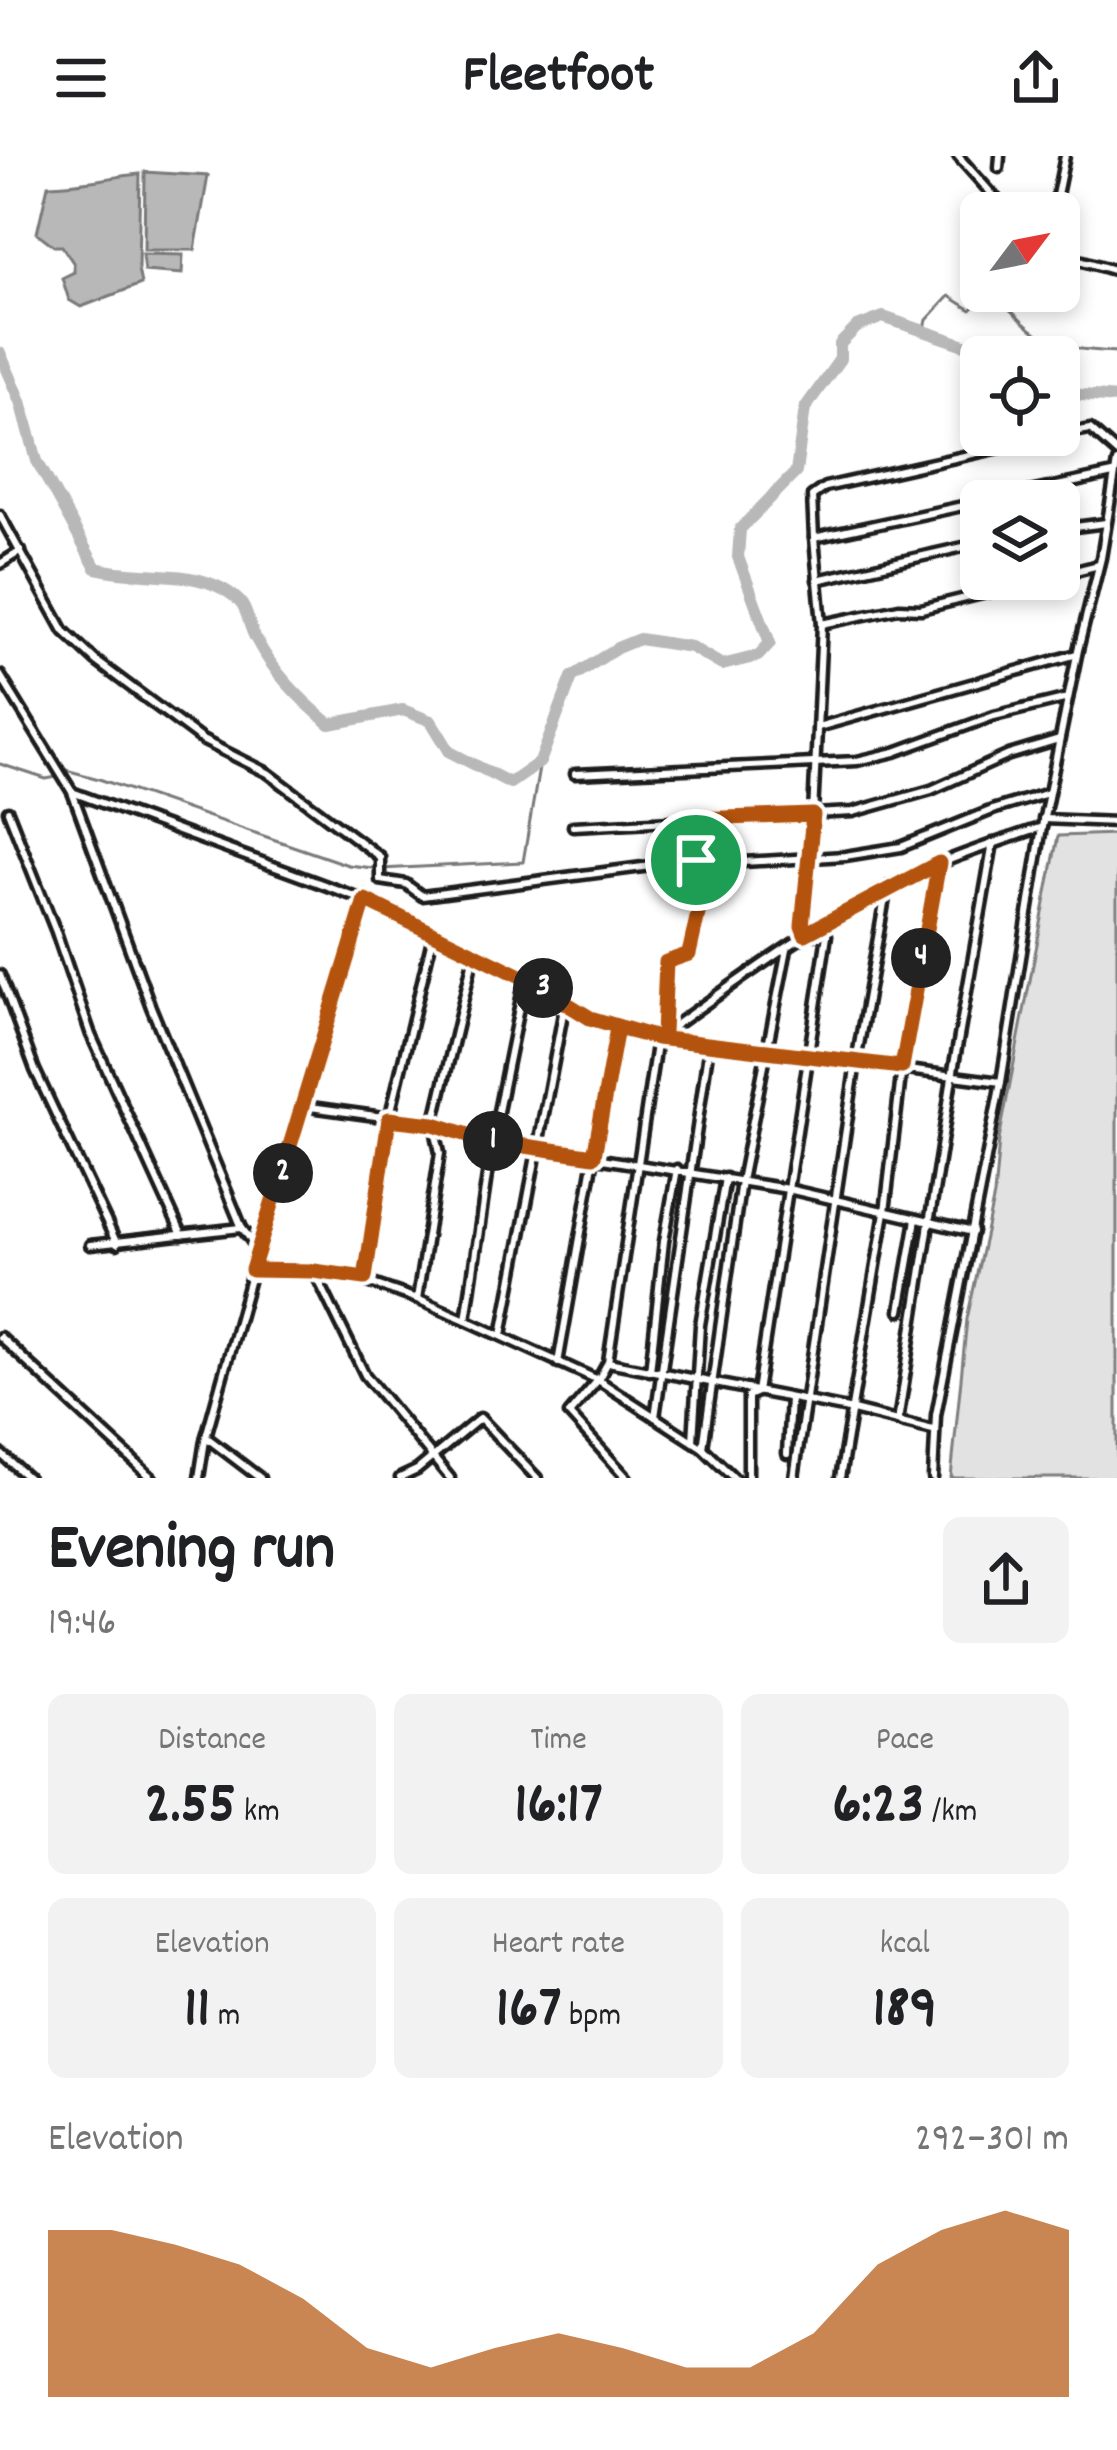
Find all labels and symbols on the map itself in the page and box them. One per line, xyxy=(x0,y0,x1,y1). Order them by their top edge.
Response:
north arrow xyxy=(960,192,1080,312)
pin xyxy=(645,809,747,911)
pin: 4 xyxy=(891,928,951,988)
pin: 3 xyxy=(513,958,573,1018)
pin: 1 xyxy=(463,1111,523,1171)
pin: 2 xyxy=(253,1143,313,1203)

